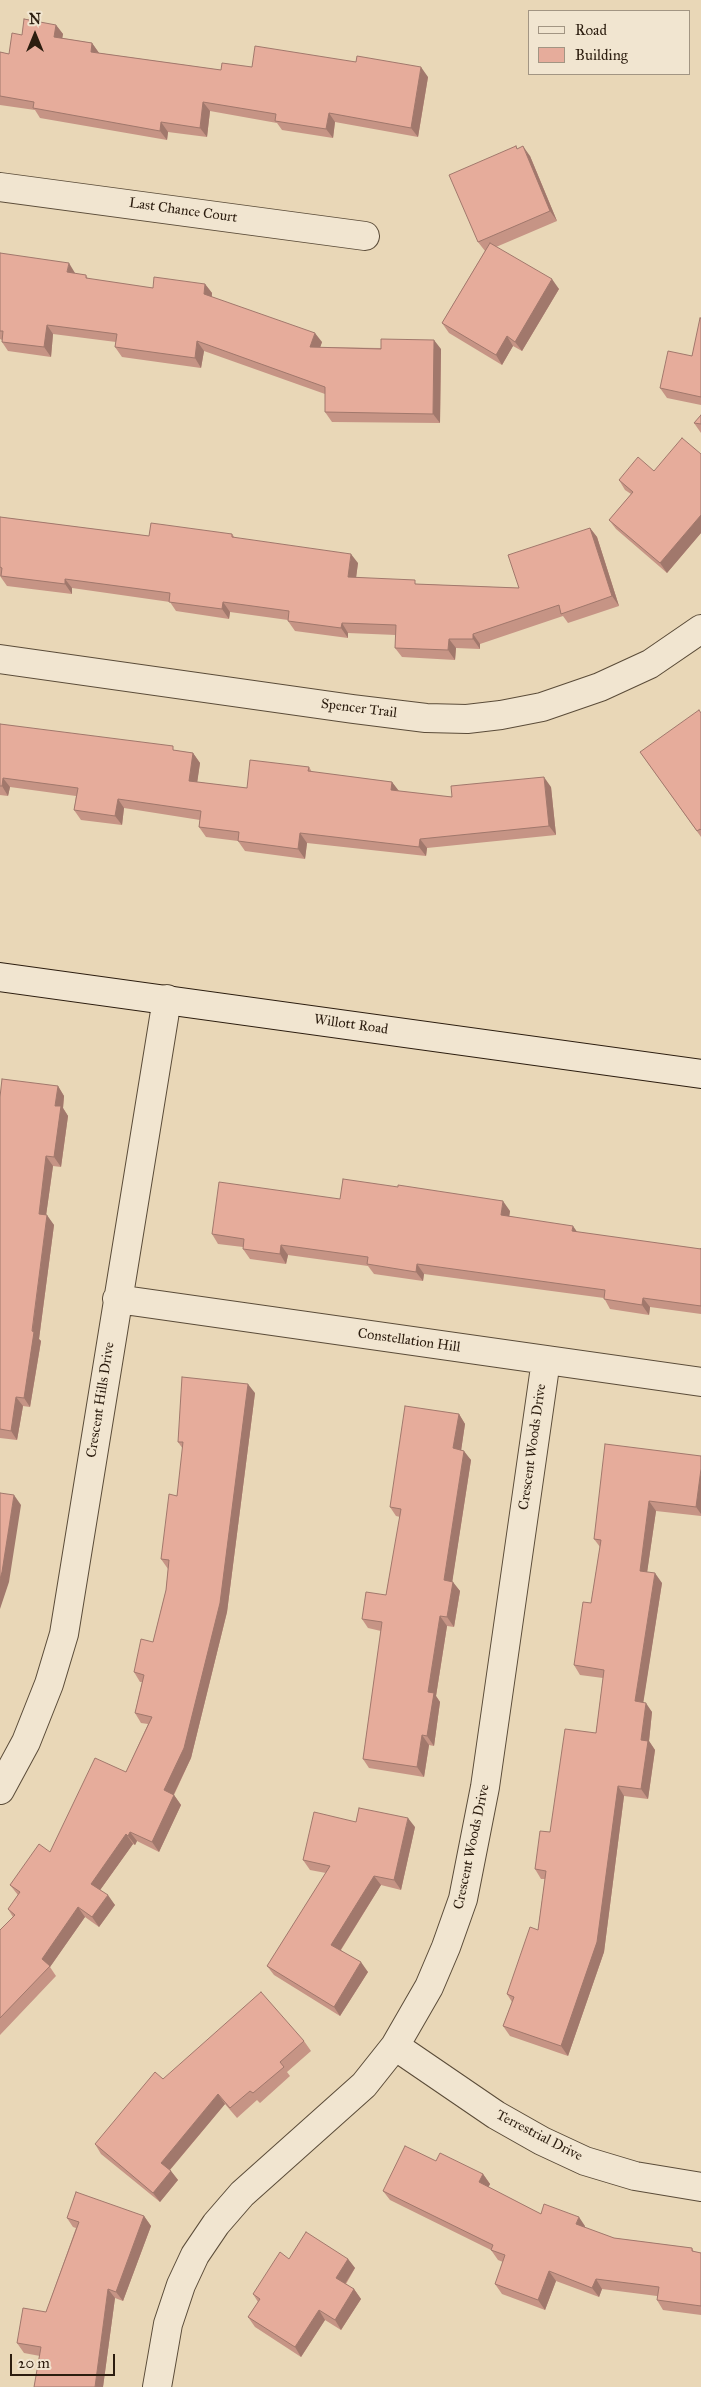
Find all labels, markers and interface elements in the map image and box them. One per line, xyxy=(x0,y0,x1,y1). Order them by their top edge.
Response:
north arrow xyxy=(10,10,60,60)
legend xyxy=(528,10,691,75)
text: N xyxy=(29,11,41,28)
text: Road xyxy=(575,21,607,39)
text: Building xyxy=(575,46,628,64)
street label: Last Chance Court xyxy=(128,195,238,227)
street label: Spencer Trail xyxy=(320,696,398,722)
street label: Willott Road xyxy=(313,1011,389,1039)
street label: Constellation Hill xyxy=(356,1325,462,1357)
street label: Crescent Hills Drive xyxy=(84,1341,118,1459)
street label: Crescent Woods Drive xyxy=(516,1383,550,1511)
street label: Crescent Woods Drive xyxy=(451,1783,493,1911)
street label: Terrestrial Drive xyxy=(493,2107,585,2165)
scale bar xyxy=(12,2344,118,2376)
text: 20 m xyxy=(18,2354,50,2372)

